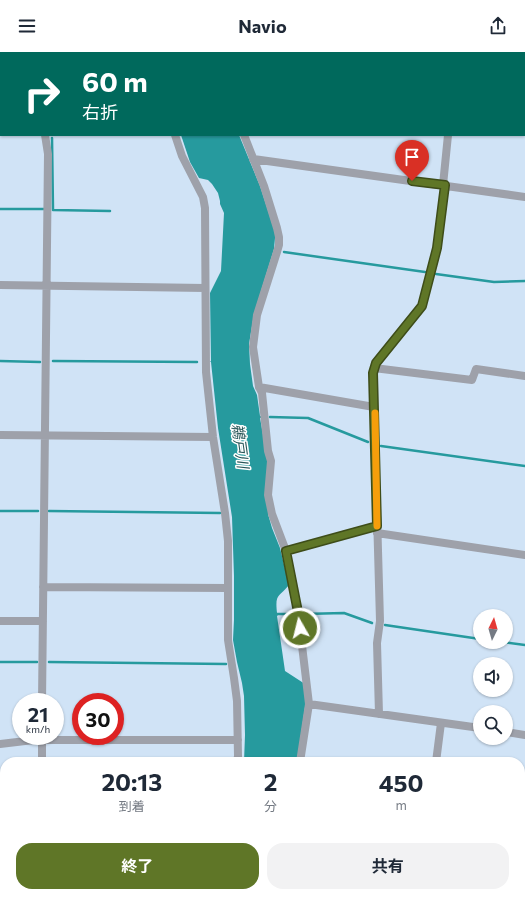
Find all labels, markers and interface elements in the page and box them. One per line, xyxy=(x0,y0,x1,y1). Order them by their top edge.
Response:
icon: menu xyxy=(16,15,38,37)
text: Navio xyxy=(238,15,287,37)
icon: share xyxy=(487,15,509,37)
text: 60 m xyxy=(82,64,148,98)
icon: right xyxy=(16,68,68,120)
text: 右折 xyxy=(82,101,118,123)
pin xyxy=(395,140,429,181)
icon: arrive xyxy=(401,146,423,168)
water label: 鵜戸川 xyxy=(229,422,253,472)
position arrow xyxy=(279,607,321,649)
north arrow xyxy=(473,609,513,649)
map controls xyxy=(473,609,513,745)
button: sound xyxy=(473,657,513,697)
speed limit sign: 30 xyxy=(72,693,124,745)
text: 21 xyxy=(28,702,48,726)
button: search xyxy=(473,705,513,745)
text: km/h xyxy=(26,723,50,735)
text: 20:13 xyxy=(102,767,162,796)
text: 2 xyxy=(264,767,277,796)
text: 450 xyxy=(379,768,423,797)
text: m xyxy=(395,797,407,813)
text: 到着 xyxy=(119,798,145,814)
text: 分 xyxy=(264,798,277,814)
button: 終了 xyxy=(16,843,259,889)
button: 共有 xyxy=(267,843,509,889)

